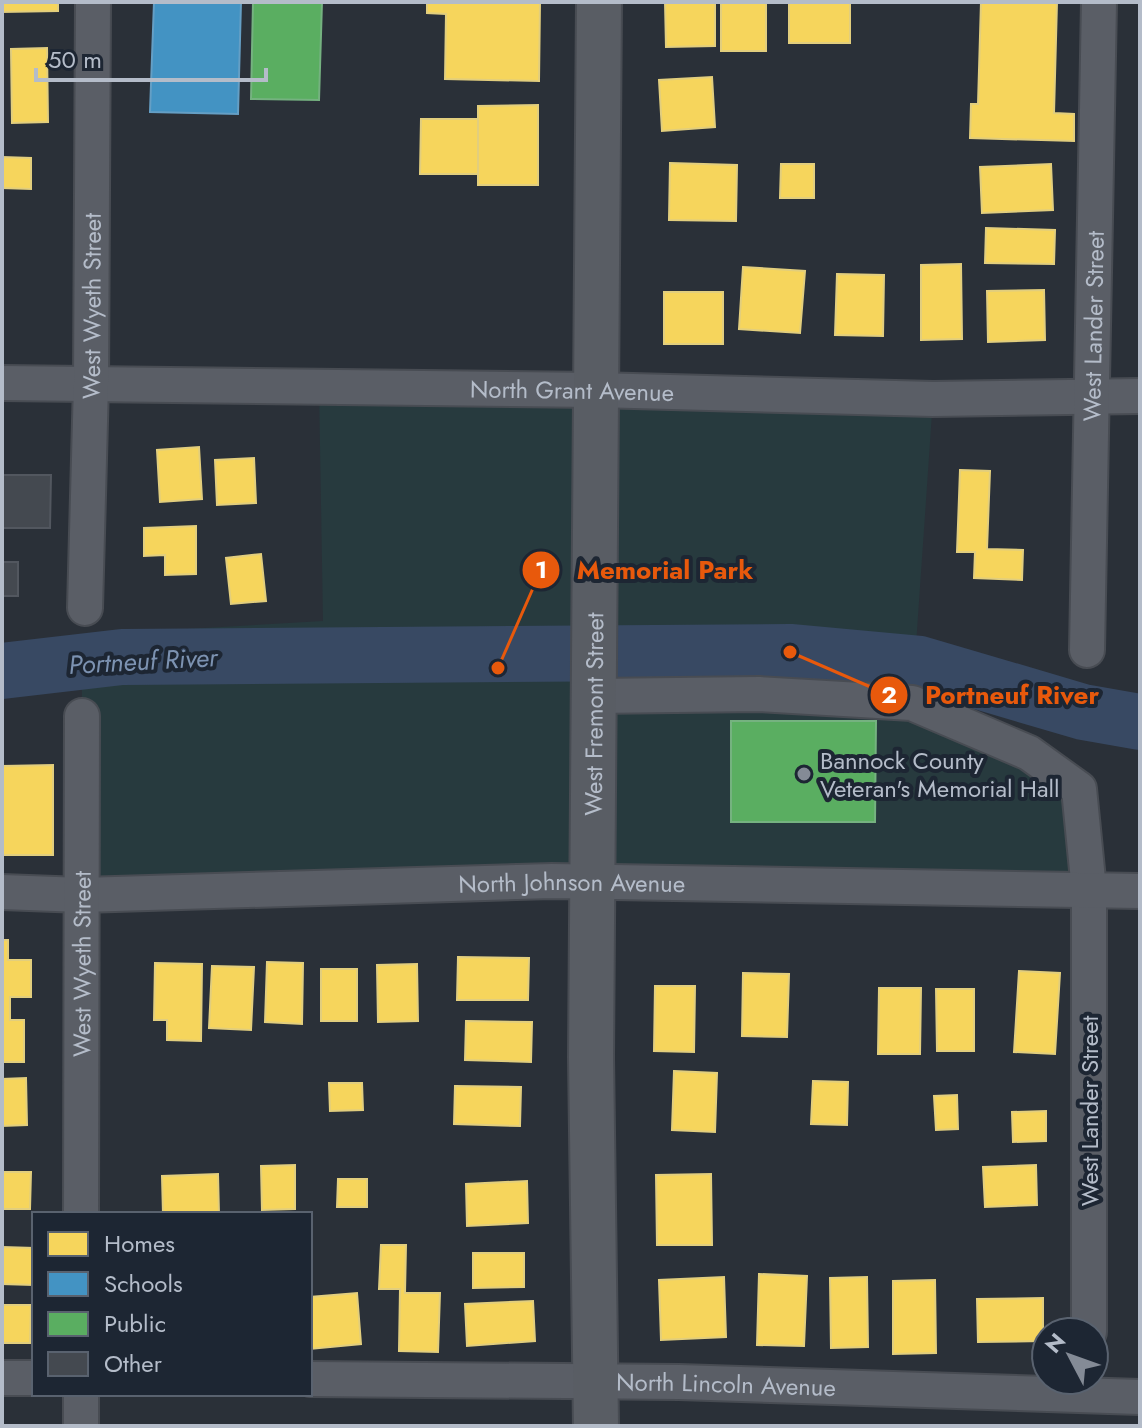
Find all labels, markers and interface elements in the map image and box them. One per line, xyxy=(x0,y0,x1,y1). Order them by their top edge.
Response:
scale bar xyxy=(36,32,266,82)
text: 50 m xyxy=(48,42,102,77)
street label: West Wyeth Street xyxy=(73,213,109,400)
street label: West Lander Street xyxy=(1074,230,1112,422)
street label: North Grant Avenue xyxy=(470,371,675,410)
callout: Memorial Park xyxy=(521,545,770,595)
text: Memorial Park xyxy=(577,551,753,589)
text: 1 xyxy=(535,552,547,587)
street label: West Fremont Street xyxy=(575,612,612,816)
water label: Portneuf River xyxy=(68,638,220,684)
callout: Portneuf River xyxy=(869,670,1115,720)
text: Portneuf River xyxy=(925,676,1099,714)
text: 2 xyxy=(881,677,897,712)
place label: Bannock County Veteran's Memorial Hall xyxy=(820,743,1059,806)
marker: Bannock County Veteran's Memorial Hall xyxy=(795,765,813,783)
street label: North Johnson Avenue xyxy=(458,863,686,901)
street label: West Wyeth Street xyxy=(64,871,99,1057)
street label: West Lander Street xyxy=(1072,1016,1107,1206)
legend xyxy=(32,1212,312,1396)
text: Homes xyxy=(104,1226,175,1261)
text: Schools xyxy=(104,1266,183,1301)
text: Public xyxy=(104,1306,166,1341)
north arrow xyxy=(1030,1316,1110,1396)
text: N xyxy=(1037,1326,1073,1360)
text: Other xyxy=(104,1346,163,1381)
street label: North Lincoln Avenue xyxy=(616,1364,836,1405)

